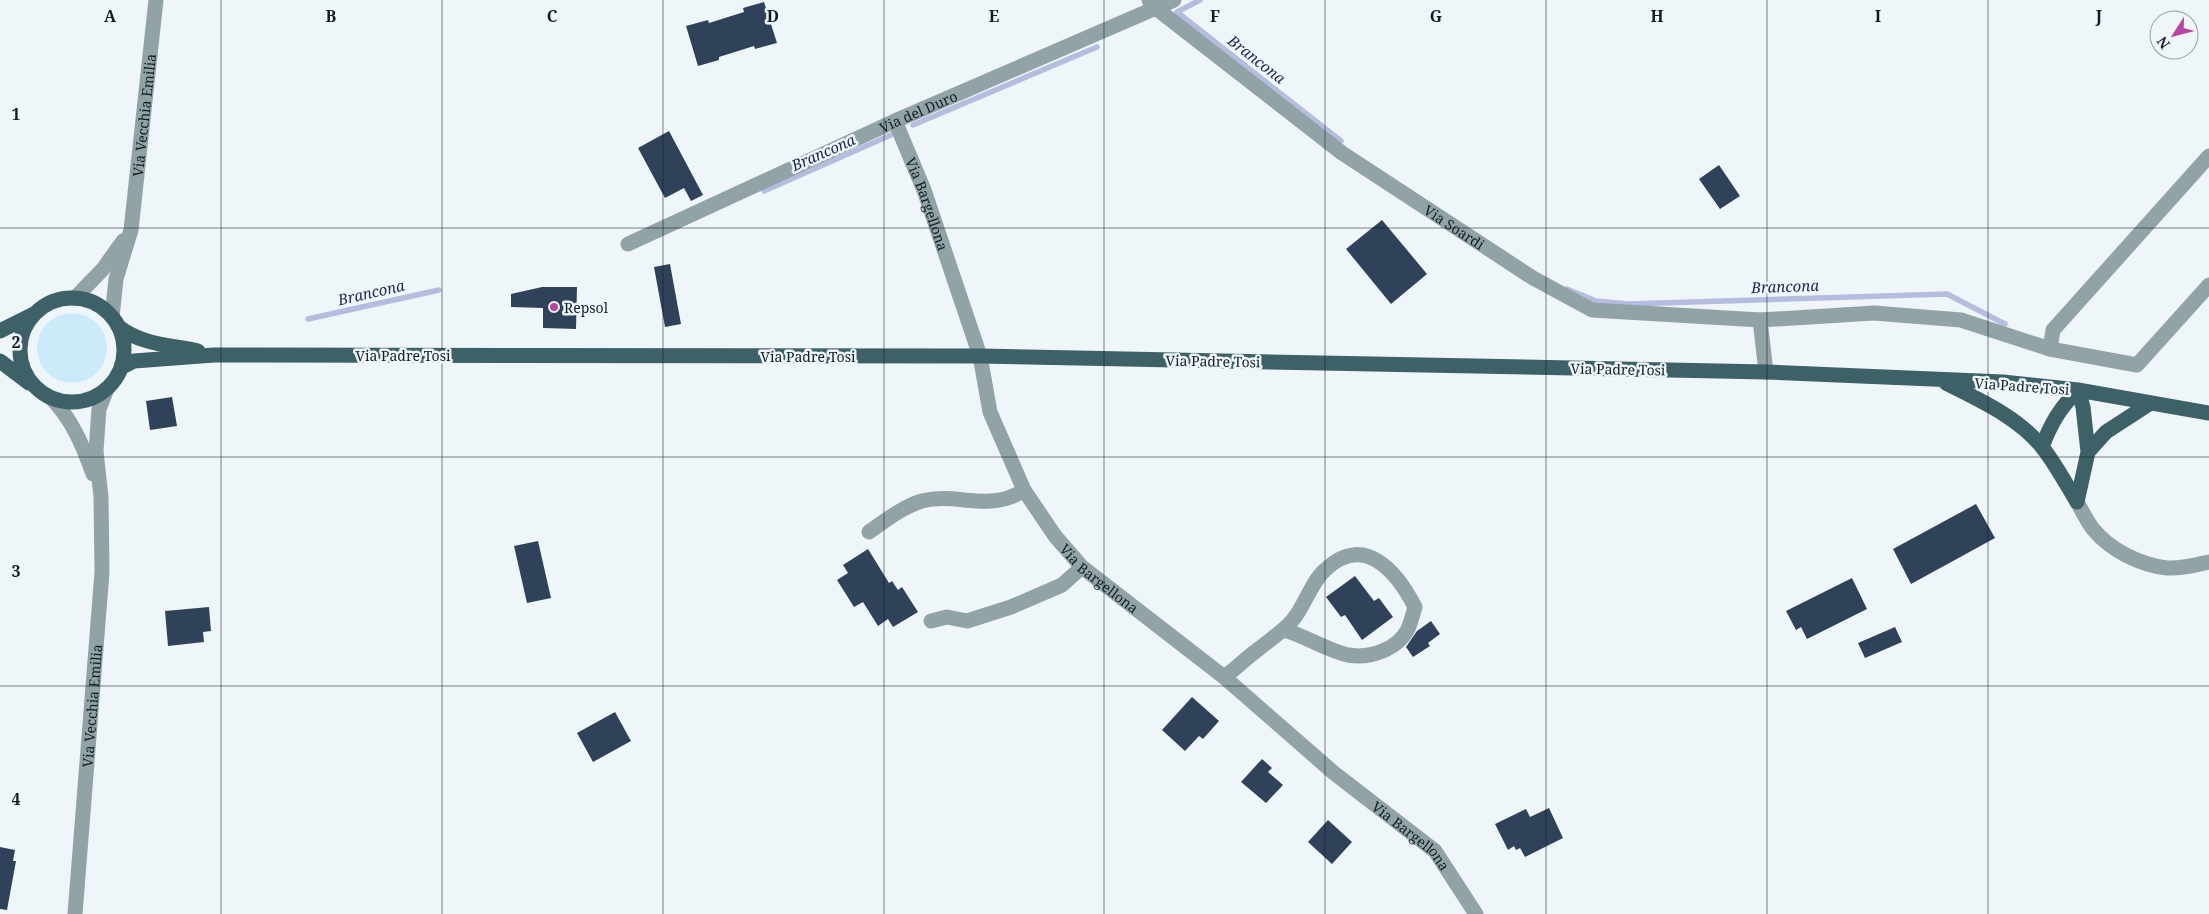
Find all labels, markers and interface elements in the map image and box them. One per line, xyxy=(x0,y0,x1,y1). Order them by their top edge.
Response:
text: A xyxy=(104,5,117,27)
text: B xyxy=(326,5,337,27)
text: C xyxy=(547,5,558,27)
text: D xyxy=(767,5,779,27)
text: E xyxy=(989,5,999,27)
text: F xyxy=(1210,5,1220,27)
text: G xyxy=(1430,5,1442,27)
text: H xyxy=(1650,5,1664,27)
text: I xyxy=(1875,5,1881,27)
text: J xyxy=(2095,5,2103,27)
north arrow xyxy=(2149,10,2199,60)
water label: Brancona xyxy=(1223,30,1290,88)
text: N xyxy=(2152,33,2174,53)
street label: Via Vecchia Emilia xyxy=(127,53,160,178)
street label: Via del Duro xyxy=(876,86,960,137)
text: 1 xyxy=(11,103,21,125)
water label: Brancona xyxy=(787,129,858,175)
street label: Via Bargellona xyxy=(902,154,953,253)
street label: Via Soardi xyxy=(1421,200,1489,254)
water label: Brancona xyxy=(335,275,407,310)
water label: Brancona xyxy=(1750,275,1820,297)
place label: Repsol xyxy=(564,298,609,317)
marker: Repsol xyxy=(548,301,560,313)
text: 2 xyxy=(11,331,21,353)
street label: Via Padre Tosi xyxy=(356,346,451,365)
street label: Via Padre Tosi xyxy=(761,347,856,366)
street label: Via Padre Tosi xyxy=(1165,351,1261,371)
street label: Via Padre Tosi xyxy=(1570,359,1666,379)
street label: Via Padre Tosi xyxy=(1974,373,2070,399)
street label: Via Bargellona xyxy=(1056,539,1143,617)
text: 3 xyxy=(11,560,21,582)
street label: Via Vecchia Emilia xyxy=(77,643,106,768)
text: 4 xyxy=(11,788,21,810)
street label: Via Bargellona xyxy=(1368,797,1455,874)

